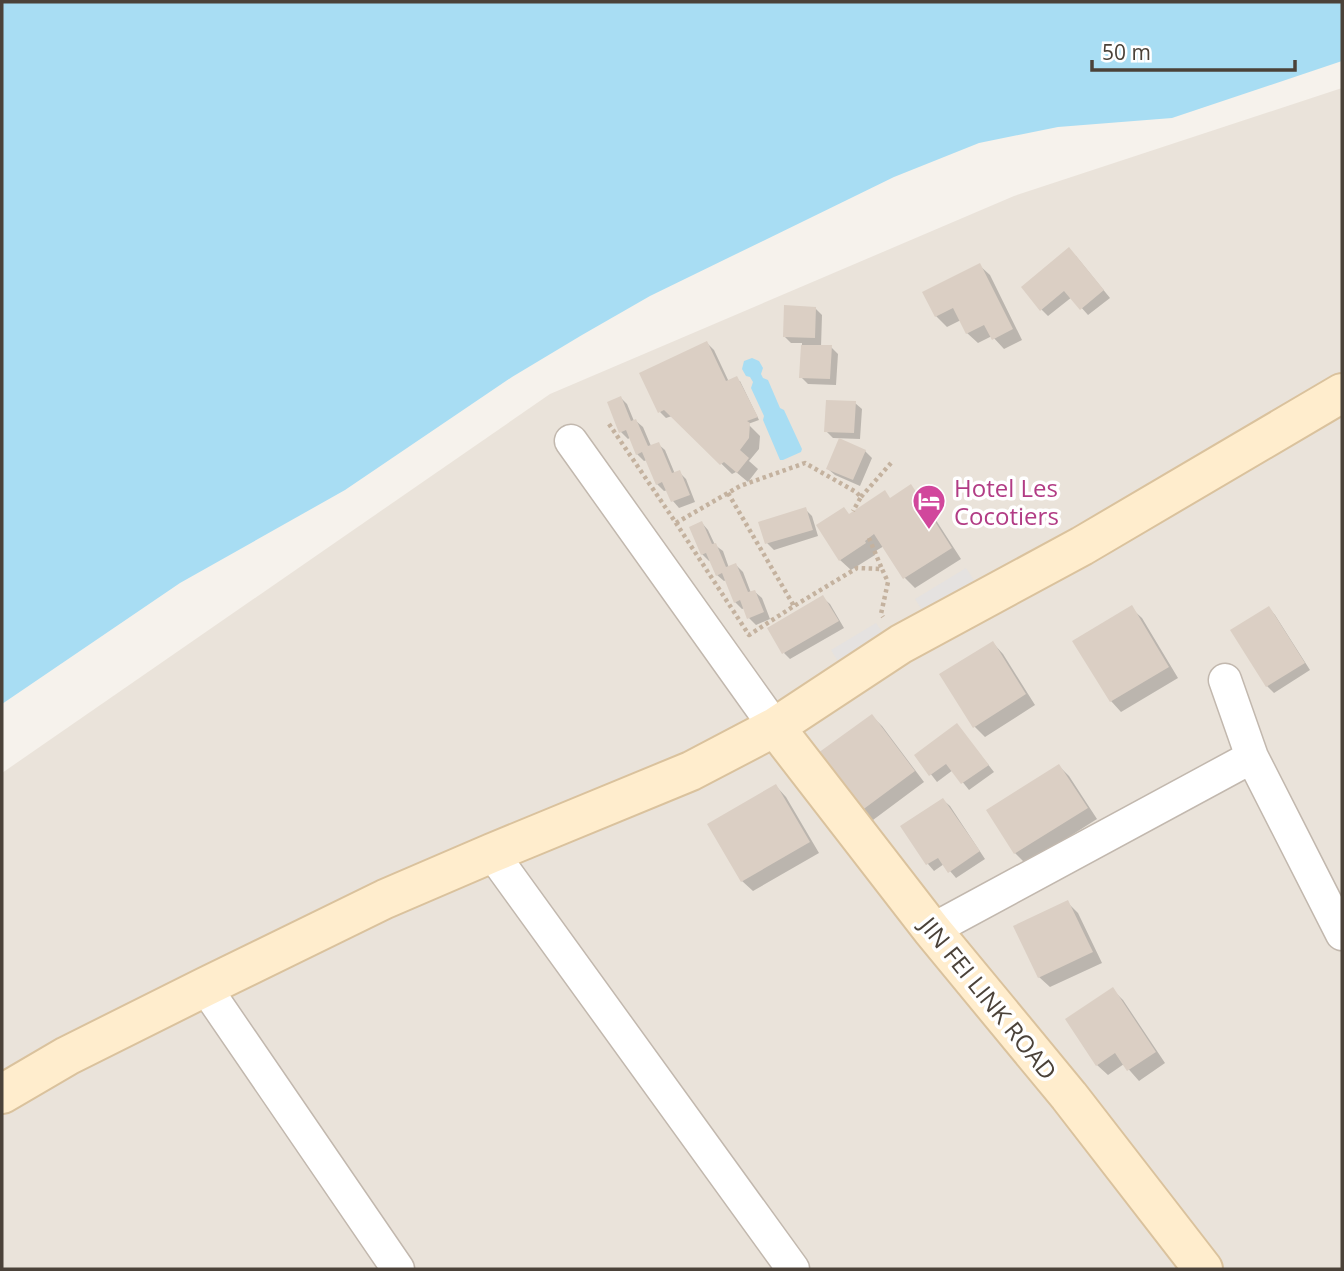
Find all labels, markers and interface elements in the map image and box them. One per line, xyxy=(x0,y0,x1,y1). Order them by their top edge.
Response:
scale bar xyxy=(1092,28,1295,72)
text: 50 m xyxy=(1102,38,1151,66)
place label: Hotel Les Cocotiers xyxy=(954,471,1059,532)
hotel icon: Hotel Les Cocotiers xyxy=(910,482,948,531)
street label: JIN FEI LINK ROAD xyxy=(912,908,1065,1086)

